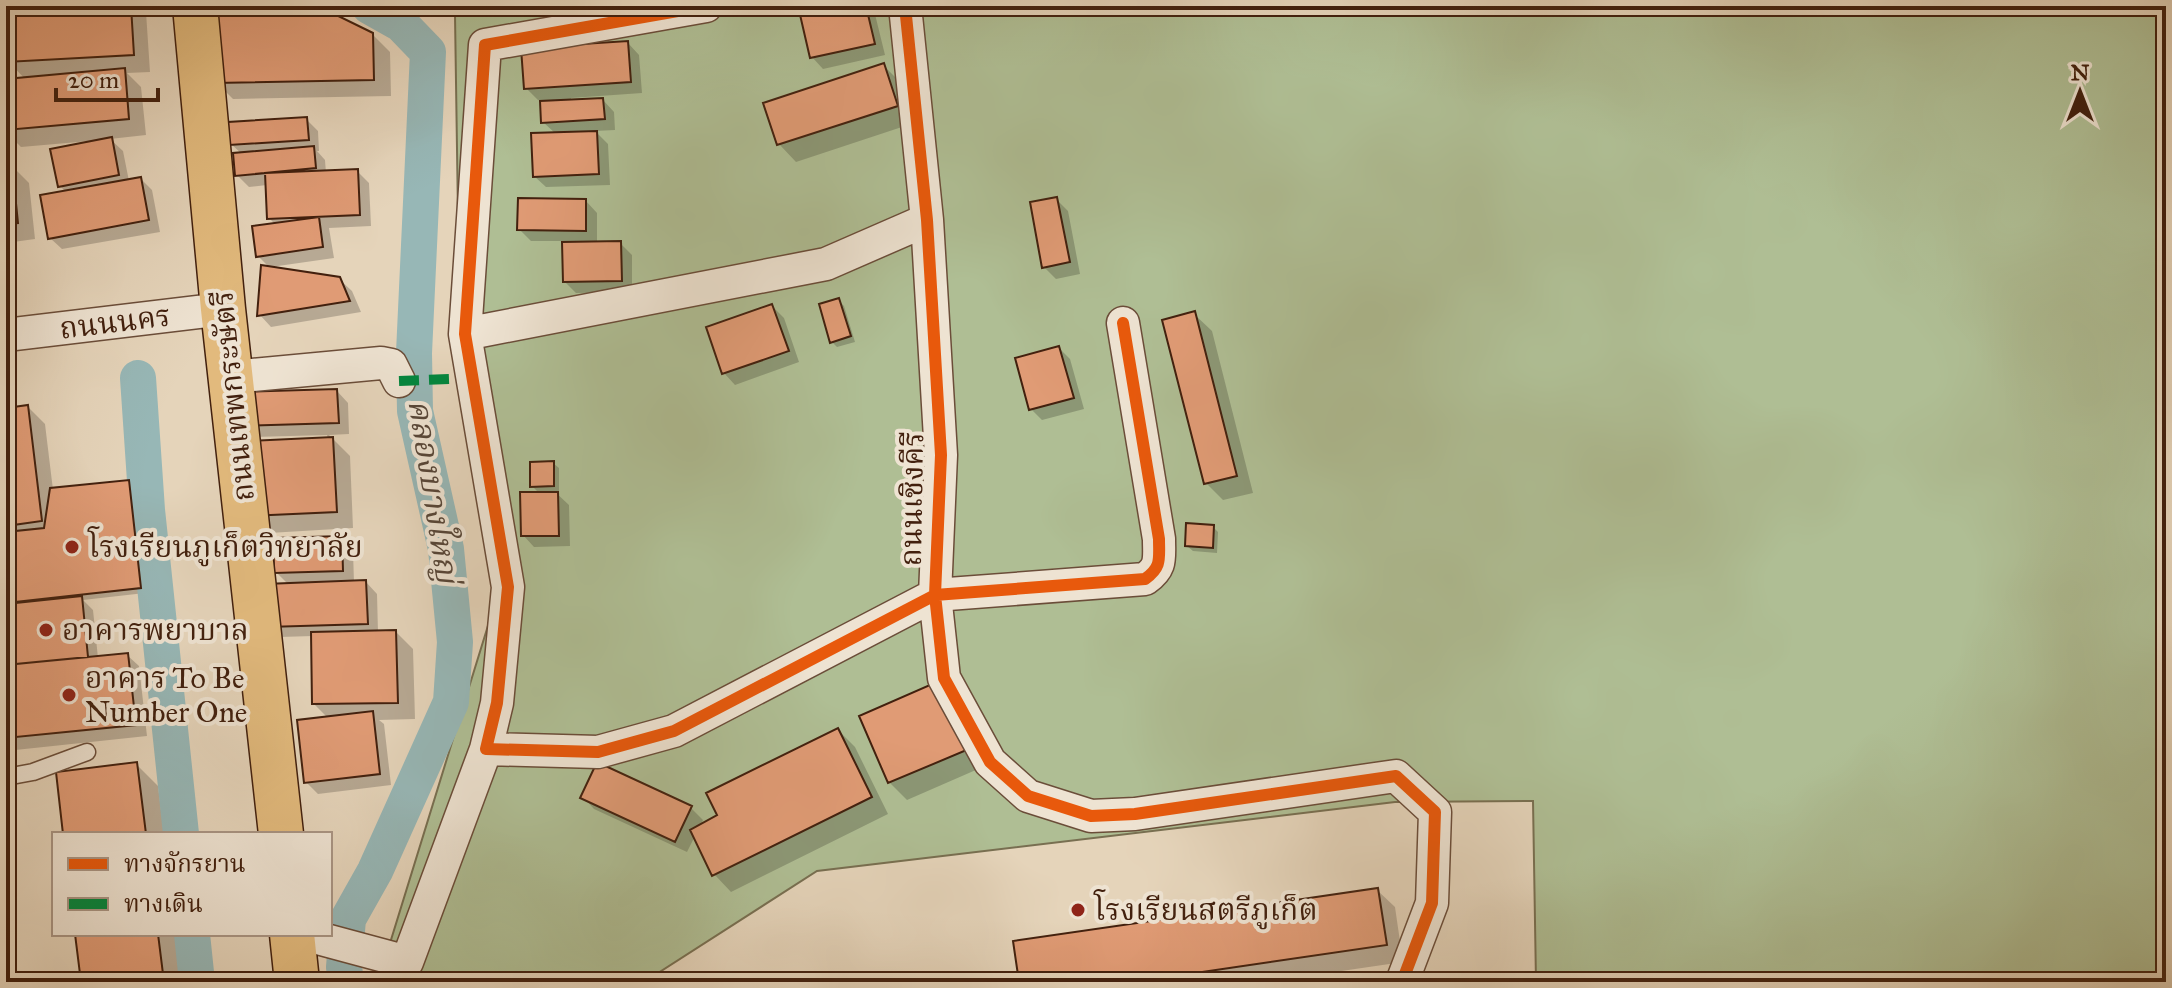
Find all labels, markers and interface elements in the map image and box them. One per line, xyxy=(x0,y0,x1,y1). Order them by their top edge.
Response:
scale bar xyxy=(56,52,158,102)
north arrow xyxy=(2040,52,2120,132)
text: N xyxy=(2071,59,2090,86)
text: 20 m xyxy=(68,65,119,95)
street label: ถนนเทพกระษัตรี xyxy=(204,289,262,503)
street label: ถนนนคร xyxy=(57,297,173,347)
water label: คลองบางใหญ่ xyxy=(399,396,470,590)
street label: ถนนเชิงคีรี xyxy=(893,431,931,567)
place label: โรงเรียนภูเก็ตวิทยาลัย xyxy=(87,526,363,567)
marker: โรงเรียนภูเก็ตวิทยาลัย xyxy=(63,538,81,556)
place label: อาคารพยาบาล xyxy=(62,612,249,648)
marker: อาคารพยาบาล xyxy=(37,621,55,639)
place label: อาคาร To Be Number One xyxy=(85,660,247,730)
marker: อาคาร To Be Number One xyxy=(60,686,78,704)
legend xyxy=(52,832,332,936)
text: ทางจักรยาน xyxy=(124,849,246,879)
text: ทางเดิน xyxy=(124,889,203,919)
place label: โรงเรียนสตรีภูเก็ต xyxy=(1093,889,1318,930)
marker: โรงเรียนสตรีภูเก็ต xyxy=(1069,901,1087,919)

